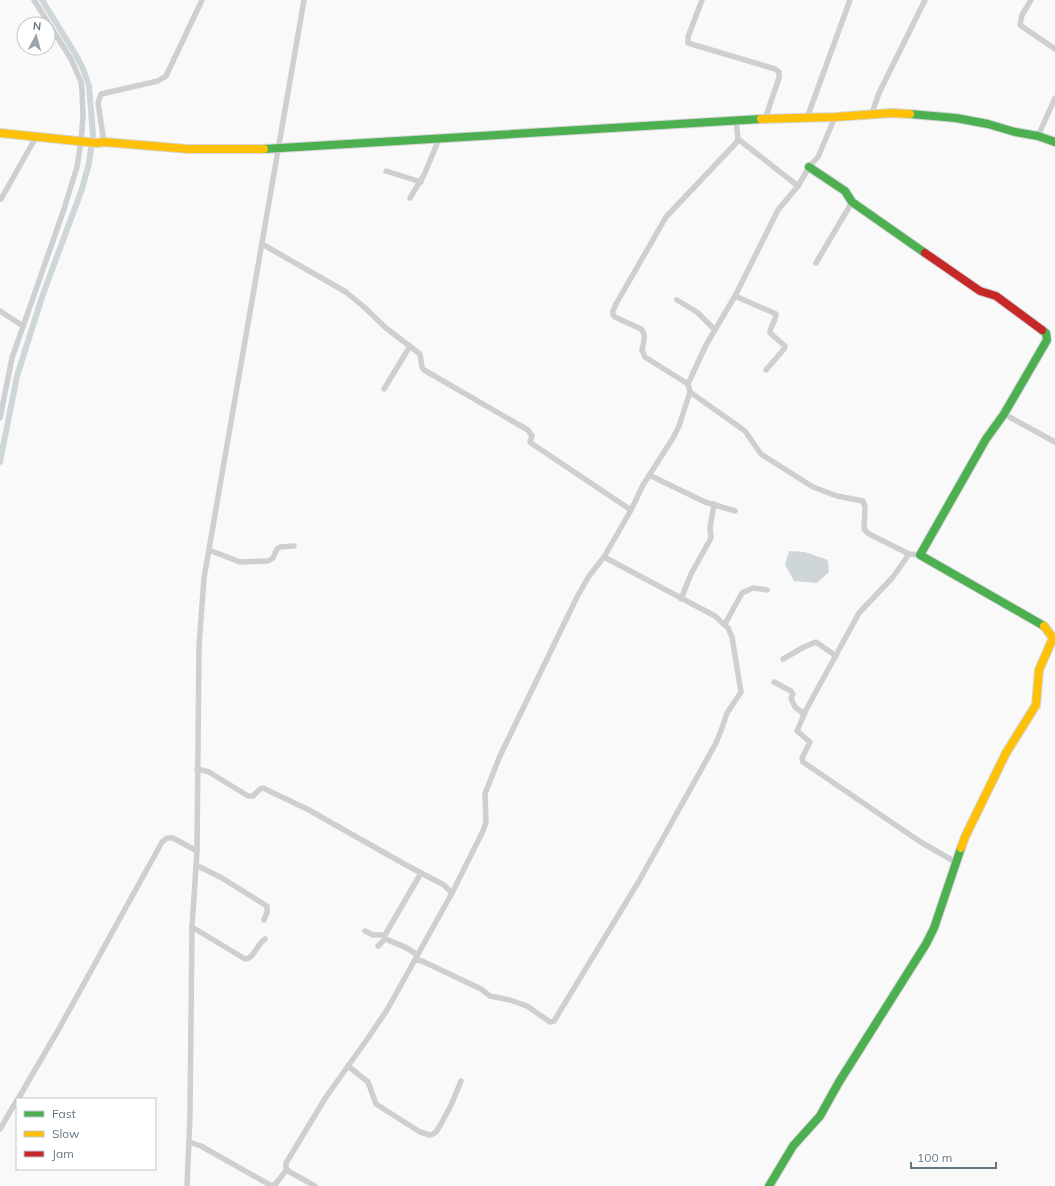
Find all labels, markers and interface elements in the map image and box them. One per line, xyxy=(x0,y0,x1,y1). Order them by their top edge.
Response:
north arrow xyxy=(16,16,56,56)
text: N xyxy=(32,19,42,33)
legend xyxy=(16,1098,156,1170)
text: Fast xyxy=(52,1106,76,1121)
text: Slow xyxy=(52,1126,80,1141)
scale bar xyxy=(911,1144,996,1170)
text: Jam xyxy=(52,1146,74,1161)
text: 100 m xyxy=(917,1150,952,1165)

